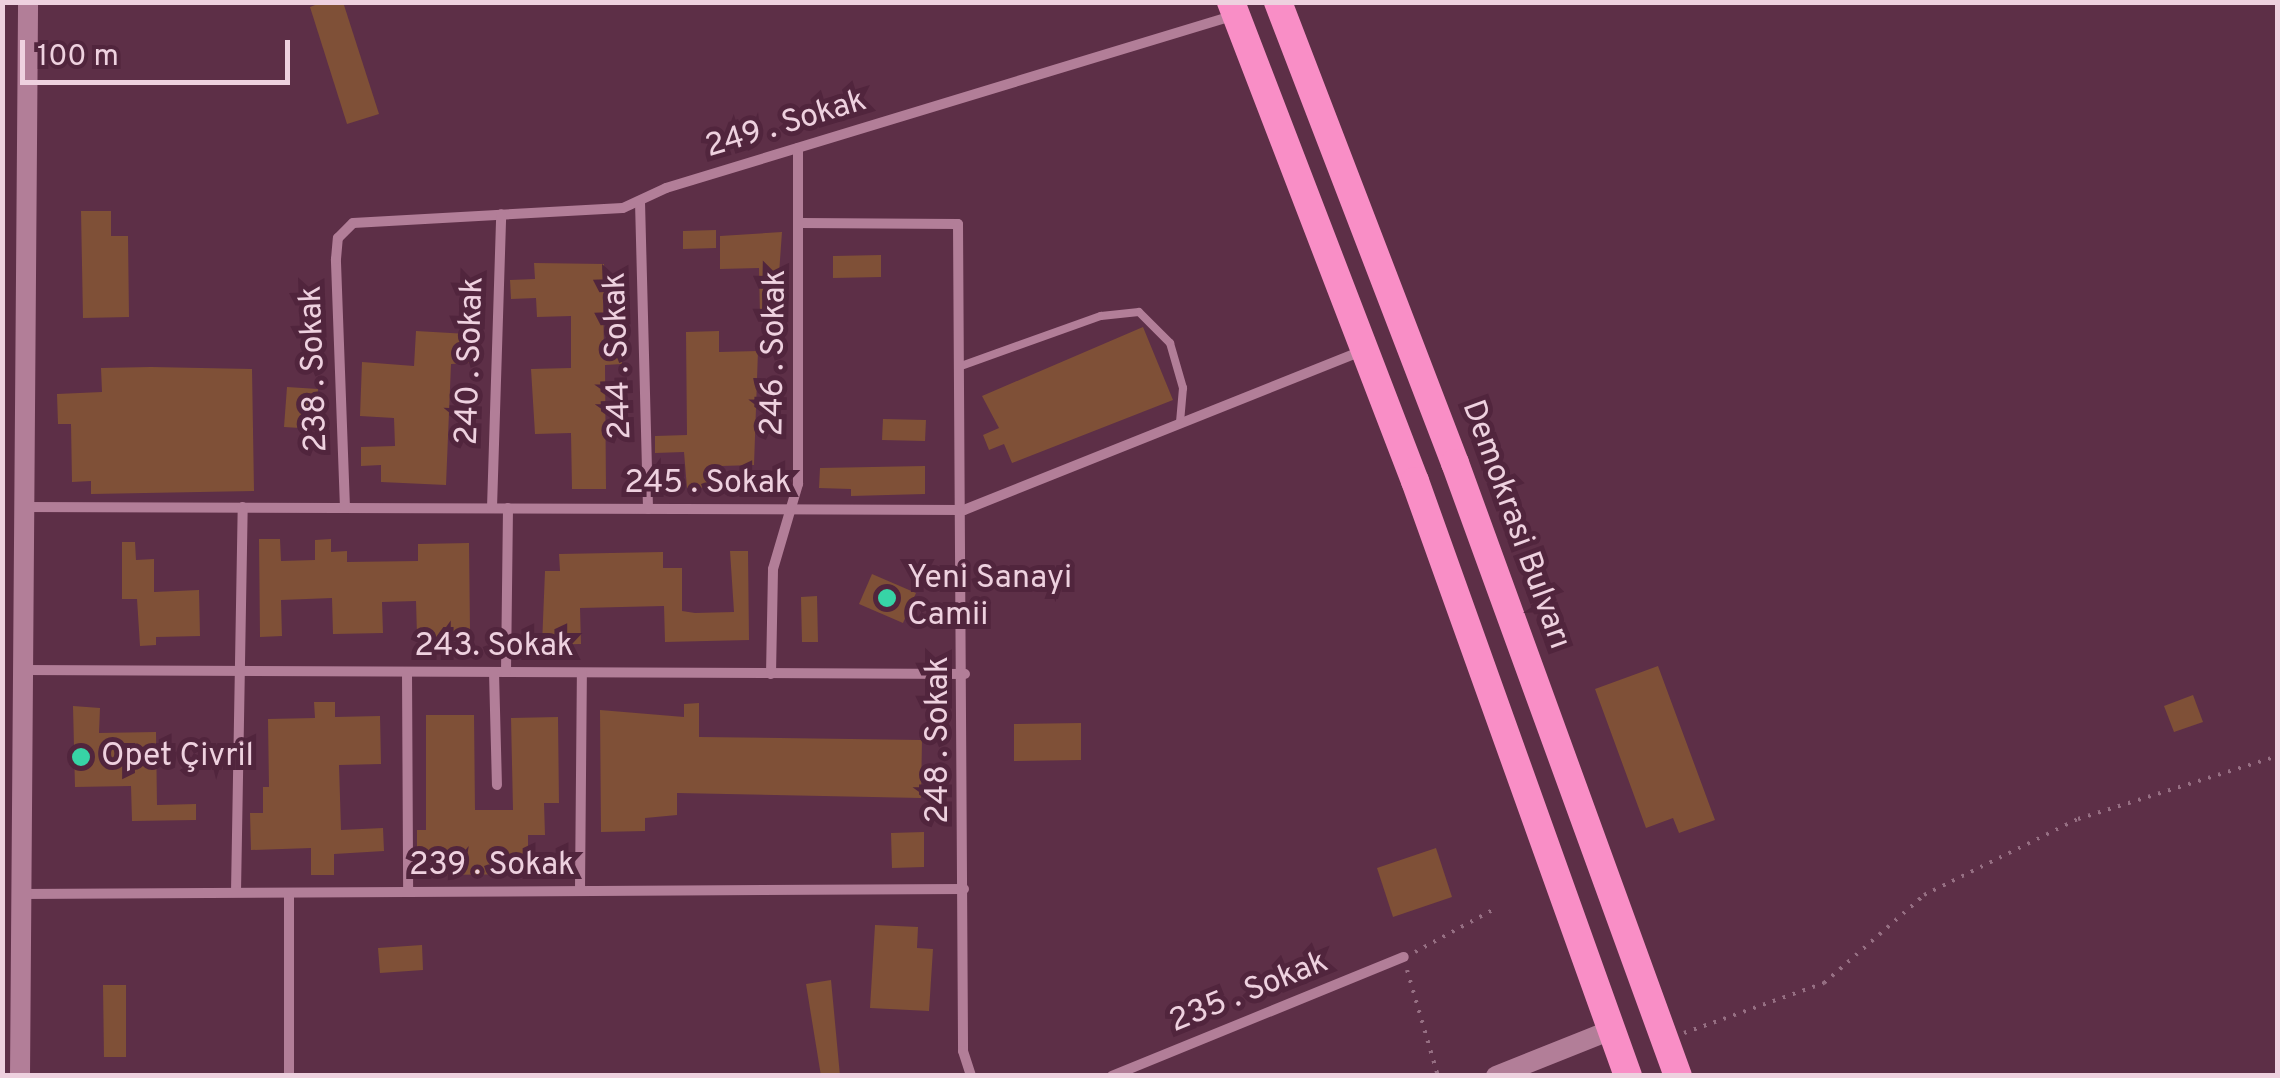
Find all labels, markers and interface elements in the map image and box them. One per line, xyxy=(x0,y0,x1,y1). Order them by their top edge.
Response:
scale bar xyxy=(25,20,295,82)
text: 100 m xyxy=(37,39,119,76)
street label: 249 . Sokak xyxy=(701,82,871,168)
street label: 246 . Sokak xyxy=(754,269,796,437)
street label: 244 . Sokak xyxy=(597,272,641,440)
street label: 240 . Sokak xyxy=(449,276,493,446)
street label: 238 . Sokak xyxy=(293,285,337,453)
street label: Demokrasi Bulvarı xyxy=(1452,395,1578,655)
street label: 245 . Sokak xyxy=(624,465,792,503)
place label: Yeni Sanayi Camii xyxy=(907,561,1072,636)
marker: Yeni Sanayi Camii xyxy=(876,587,898,609)
street label: 243. Sokak xyxy=(414,628,574,666)
street label: 248 . Sokak xyxy=(920,656,958,824)
place label: Opet Çivril xyxy=(101,738,254,776)
marker: Opet Çivril xyxy=(70,746,92,768)
street label: 239 . Sokak xyxy=(409,847,575,885)
street label: 235 . Sokak xyxy=(1164,944,1334,1042)

